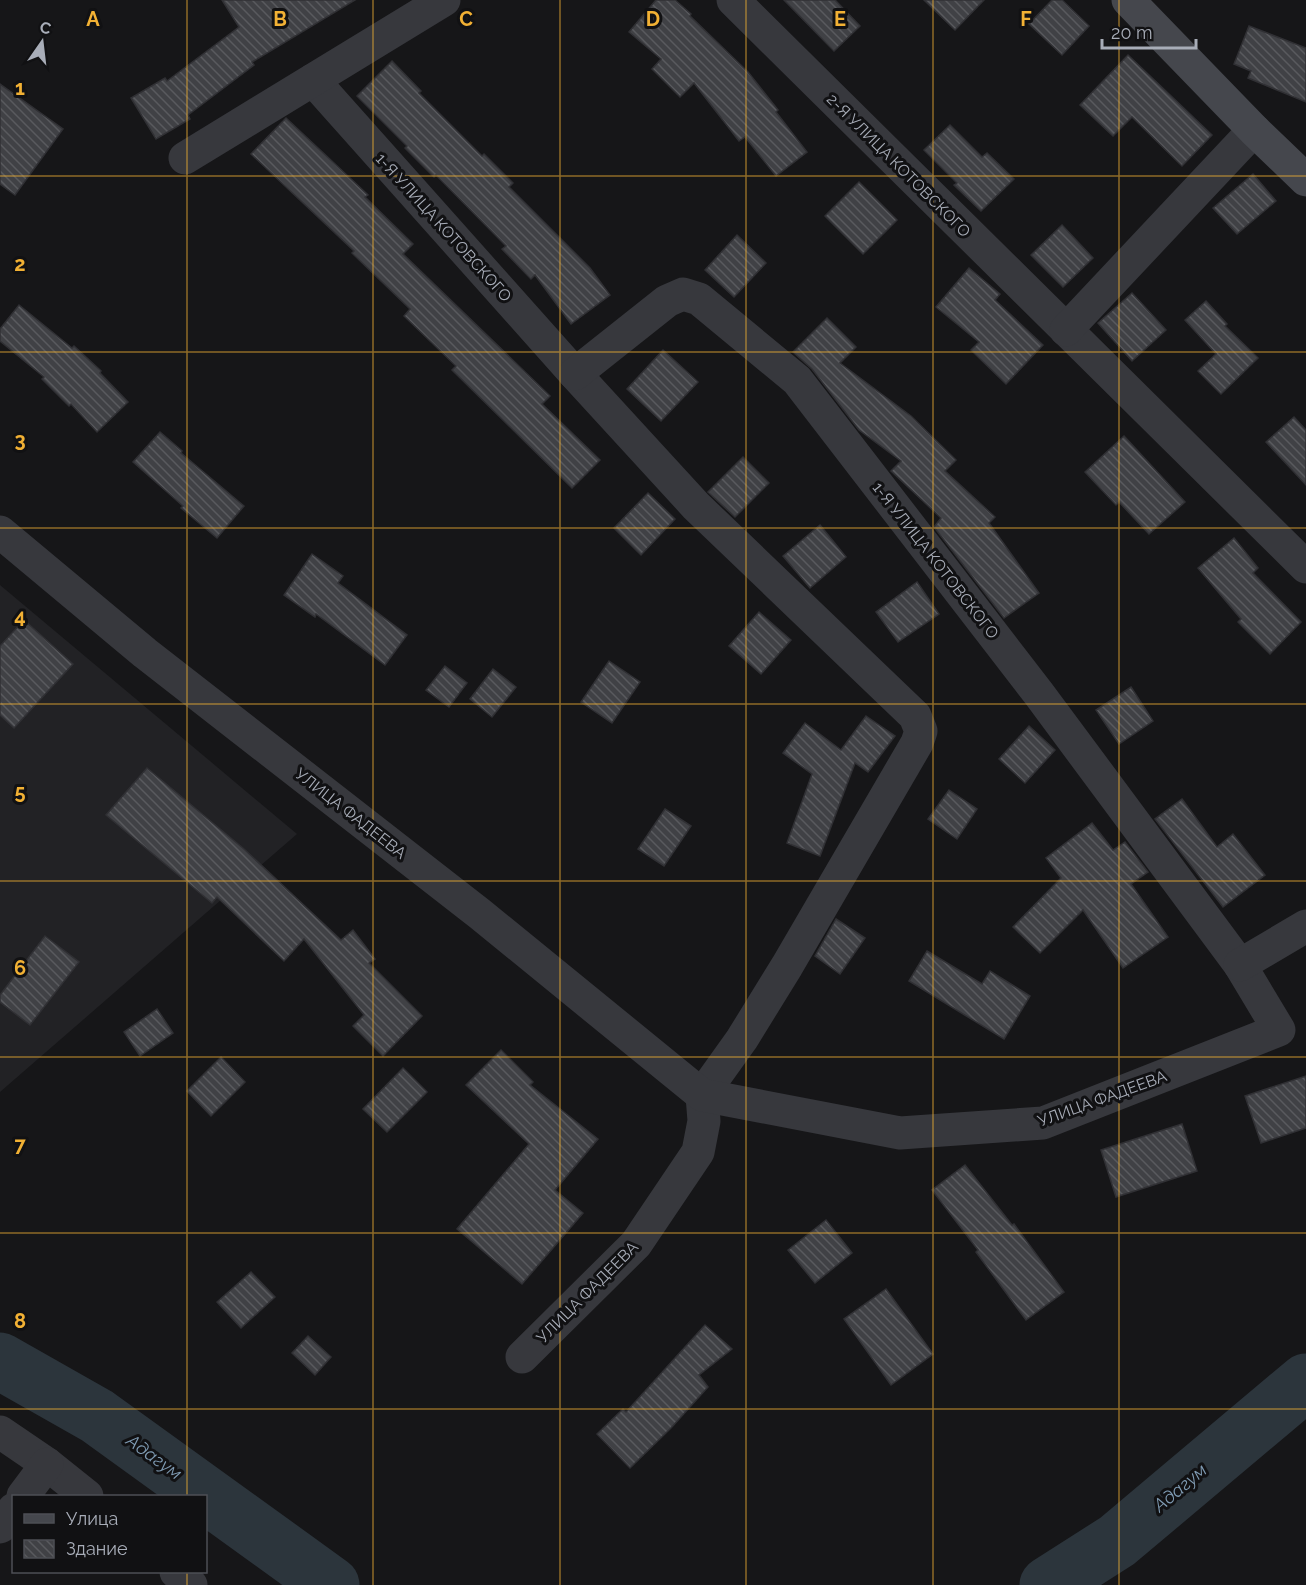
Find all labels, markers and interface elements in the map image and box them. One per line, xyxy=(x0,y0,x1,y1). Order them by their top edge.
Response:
text: A xyxy=(86,7,100,31)
text: B xyxy=(273,7,287,31)
text: C xyxy=(459,7,473,31)
text: D xyxy=(646,7,660,31)
text: E xyxy=(834,7,846,31)
text: F xyxy=(1020,7,1032,31)
north arrow xyxy=(12,12,72,72)
scale bar xyxy=(1102,12,1196,50)
text: С xyxy=(38,17,53,38)
text: 20 m xyxy=(1111,22,1153,43)
text: 1 xyxy=(15,76,25,100)
street label: 2-Я УЛИЦА КОТОВСКОГО xyxy=(823,90,974,241)
street label: 1-Я УЛИЦА КОТОВСКОГО xyxy=(372,149,515,306)
text: 2 xyxy=(14,252,26,276)
text: 3 xyxy=(14,428,26,452)
street label: 1-Я УЛИЦА КОТОВСКОГО xyxy=(869,478,1003,642)
text: 4 xyxy=(14,604,26,628)
street label: УЛИЦА ФАДЕЕВА xyxy=(291,764,410,863)
text: 5 xyxy=(14,780,26,804)
text: 6 xyxy=(14,956,26,980)
street label: УЛИЦА ФАДЕЕВА xyxy=(1035,1066,1169,1131)
text: 7 xyxy=(14,1133,26,1157)
street label: УЛИЦА ФАДЕЕВА xyxy=(533,1237,642,1347)
text: 8 xyxy=(14,1309,26,1333)
water label: Адагум xyxy=(122,1429,186,1484)
water label: Адагум xyxy=(1148,1459,1211,1517)
legend xyxy=(12,1495,207,1573)
text: Улица xyxy=(66,1508,118,1529)
text: Здание xyxy=(66,1538,128,1559)

